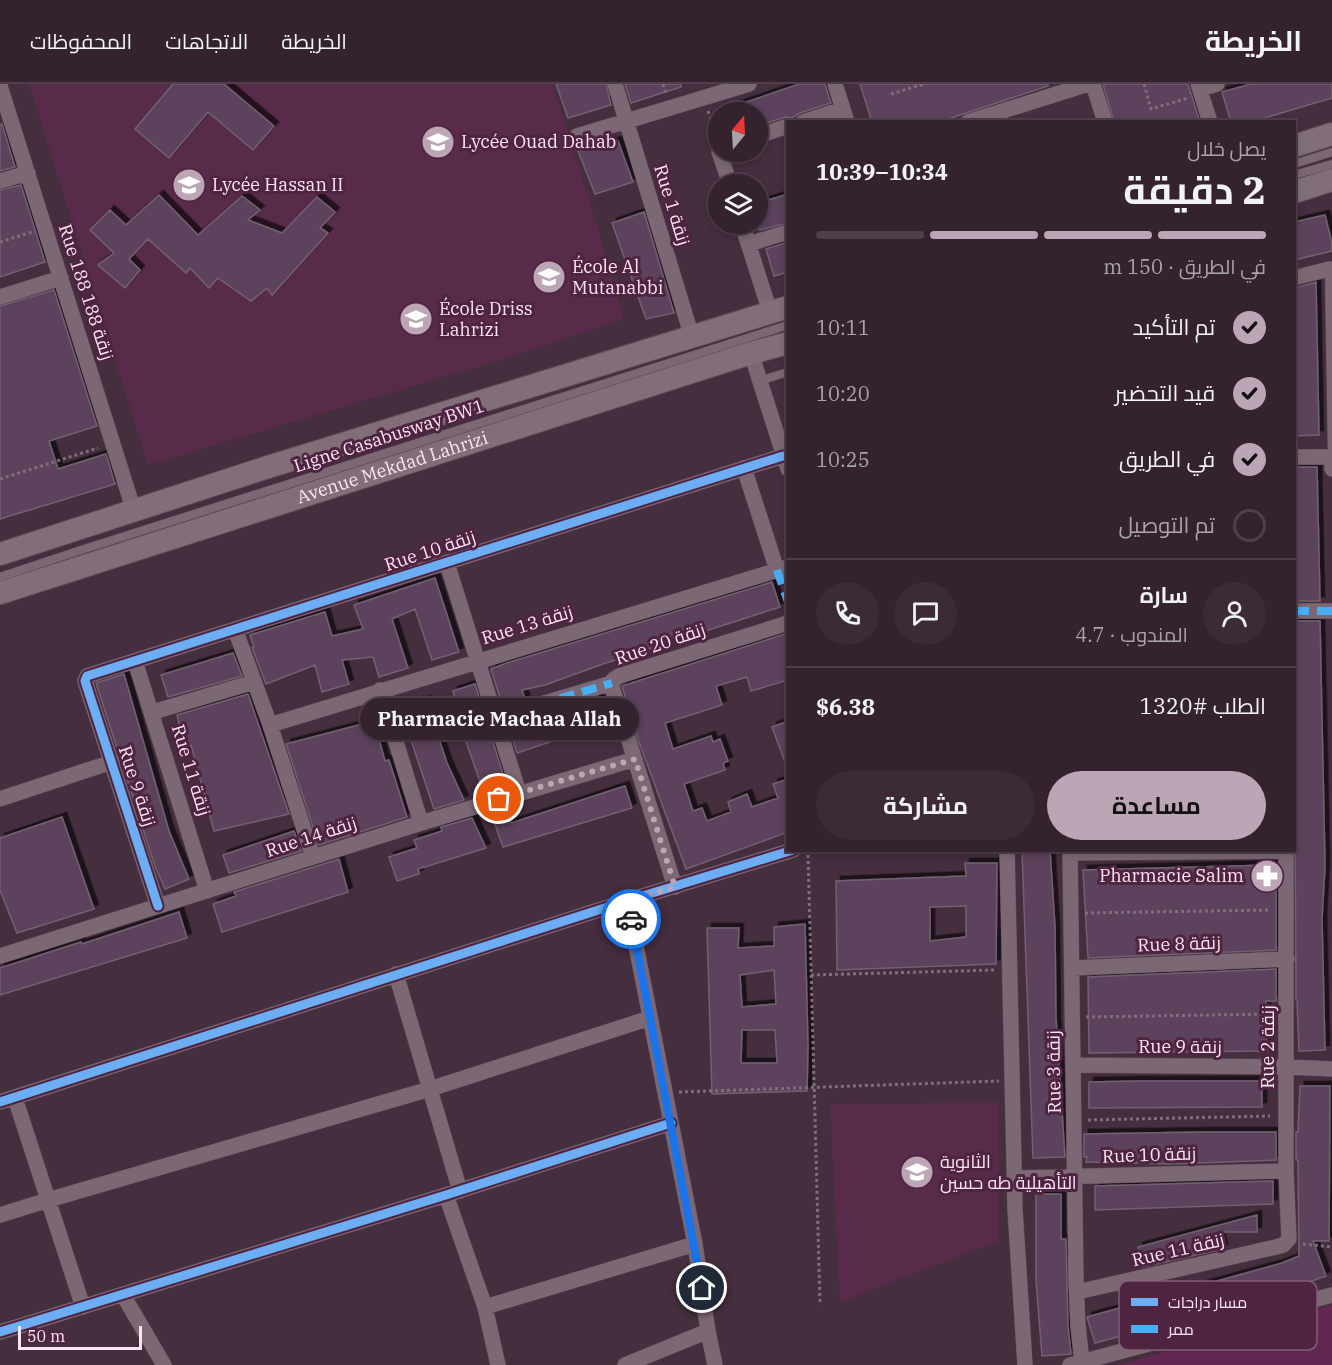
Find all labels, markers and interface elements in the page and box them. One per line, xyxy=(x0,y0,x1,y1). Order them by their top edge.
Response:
text: الخريطة xyxy=(1205,22,1302,59)
text: المحفوظات xyxy=(30,27,132,55)
text: الاتجاهات xyxy=(165,27,248,55)
text: الخريطة xyxy=(281,27,347,55)
north arrow xyxy=(708,102,768,162)
map controls xyxy=(708,102,768,234)
school or university icon: Lycée Ouad Dahab xyxy=(420,124,456,160)
place label: Lycée Ouad Dahab xyxy=(461,130,616,153)
text: يصل خلال xyxy=(1187,135,1266,162)
text: 10:34–10:39 xyxy=(816,157,948,186)
street label: Rue 1 زنقة xyxy=(649,162,696,248)
text: 2 دقيقة xyxy=(1123,164,1266,215)
school or university icon: Lycée Hassan II xyxy=(171,167,207,203)
place label: Lycée Hassan II xyxy=(212,173,344,196)
button: layers xyxy=(708,174,768,234)
street label: Rue 188 زنقة 188 xyxy=(54,221,119,363)
text: في الطريق · 150 m xyxy=(1103,253,1266,280)
place label: École Al Mutanabbi xyxy=(572,255,664,299)
school or university icon: École Al Mutanabbi xyxy=(531,259,567,295)
place label: École Driss Lahrizi xyxy=(439,297,533,341)
school or university icon: École Driss Lahrizi xyxy=(398,301,434,337)
icon: check xyxy=(1233,311,1266,344)
text: تم التأكيد xyxy=(1133,312,1215,341)
text: 10:11 xyxy=(816,314,870,341)
icon: check xyxy=(1233,377,1266,410)
text: قيد التحضير xyxy=(1115,378,1215,407)
text: 10:20 xyxy=(816,380,870,407)
street label: Ligne Casabusway BW1 xyxy=(291,394,487,477)
street label: Avenue Mekdad Lahrizi xyxy=(294,426,491,508)
icon: check xyxy=(1233,443,1266,476)
text: في الطريق xyxy=(1119,444,1215,473)
text: 10:25 xyxy=(816,446,870,473)
text: تم التوصيل xyxy=(1118,510,1215,539)
street label: Rue 10 زنقة xyxy=(381,525,478,576)
text: سارة xyxy=(1140,580,1188,609)
button: phone xyxy=(816,582,879,645)
button: chat xyxy=(894,582,957,645)
button: person xyxy=(1203,582,1266,645)
street label: Rue 13 زنقة xyxy=(478,600,575,649)
street label: Rue 20 زنقة xyxy=(612,617,708,670)
text: المندوب · 4.7 xyxy=(1075,621,1188,648)
text: الطلب #1320 xyxy=(1140,691,1266,720)
text: $6.38 xyxy=(816,692,875,721)
callout: Pharmacie Machaa Allah xyxy=(360,697,638,739)
text: Pharmacie Machaa Allah xyxy=(377,705,622,732)
street label: Rue 11 زنقة xyxy=(167,721,216,818)
street label: Rue 9 زنقة xyxy=(114,743,161,829)
button: مشاركة xyxy=(816,771,1035,840)
button: مساعدة xyxy=(1047,771,1266,840)
pin xyxy=(473,773,524,824)
icon: bag xyxy=(482,782,515,815)
street label: Rue 14 زنقة xyxy=(262,811,359,862)
pharmacy icon: Pharmacie Salim xyxy=(1249,858,1285,894)
place label: Pharmacie Salim xyxy=(1099,864,1244,887)
courier xyxy=(601,889,661,949)
icon: car xyxy=(615,903,648,936)
street label: Rue 8 زنقة xyxy=(1137,931,1221,956)
street label: Rue 2 زنقة xyxy=(1256,1005,1279,1089)
street label: Rue 3 زنقة xyxy=(1041,1030,1066,1114)
street label: Rue 9 زنقة xyxy=(1138,1035,1222,1058)
street label: Rue 10 زنقة xyxy=(1102,1141,1196,1168)
place label: الثانوية التأهيلية طه حسين xyxy=(940,1150,1077,1194)
school or university icon: الثانوية التأهيلية طه حسين xyxy=(899,1154,935,1190)
street label: Rue 11 زنقة xyxy=(1129,1228,1226,1271)
pin xyxy=(676,1262,727,1313)
icon: home xyxy=(685,1271,718,1304)
legend xyxy=(1119,1281,1317,1350)
text: مسار دراجات xyxy=(1168,1292,1247,1312)
text: ممر xyxy=(1167,1319,1194,1339)
scale bar xyxy=(18,1323,142,1350)
text: 50 m xyxy=(27,1326,65,1346)

